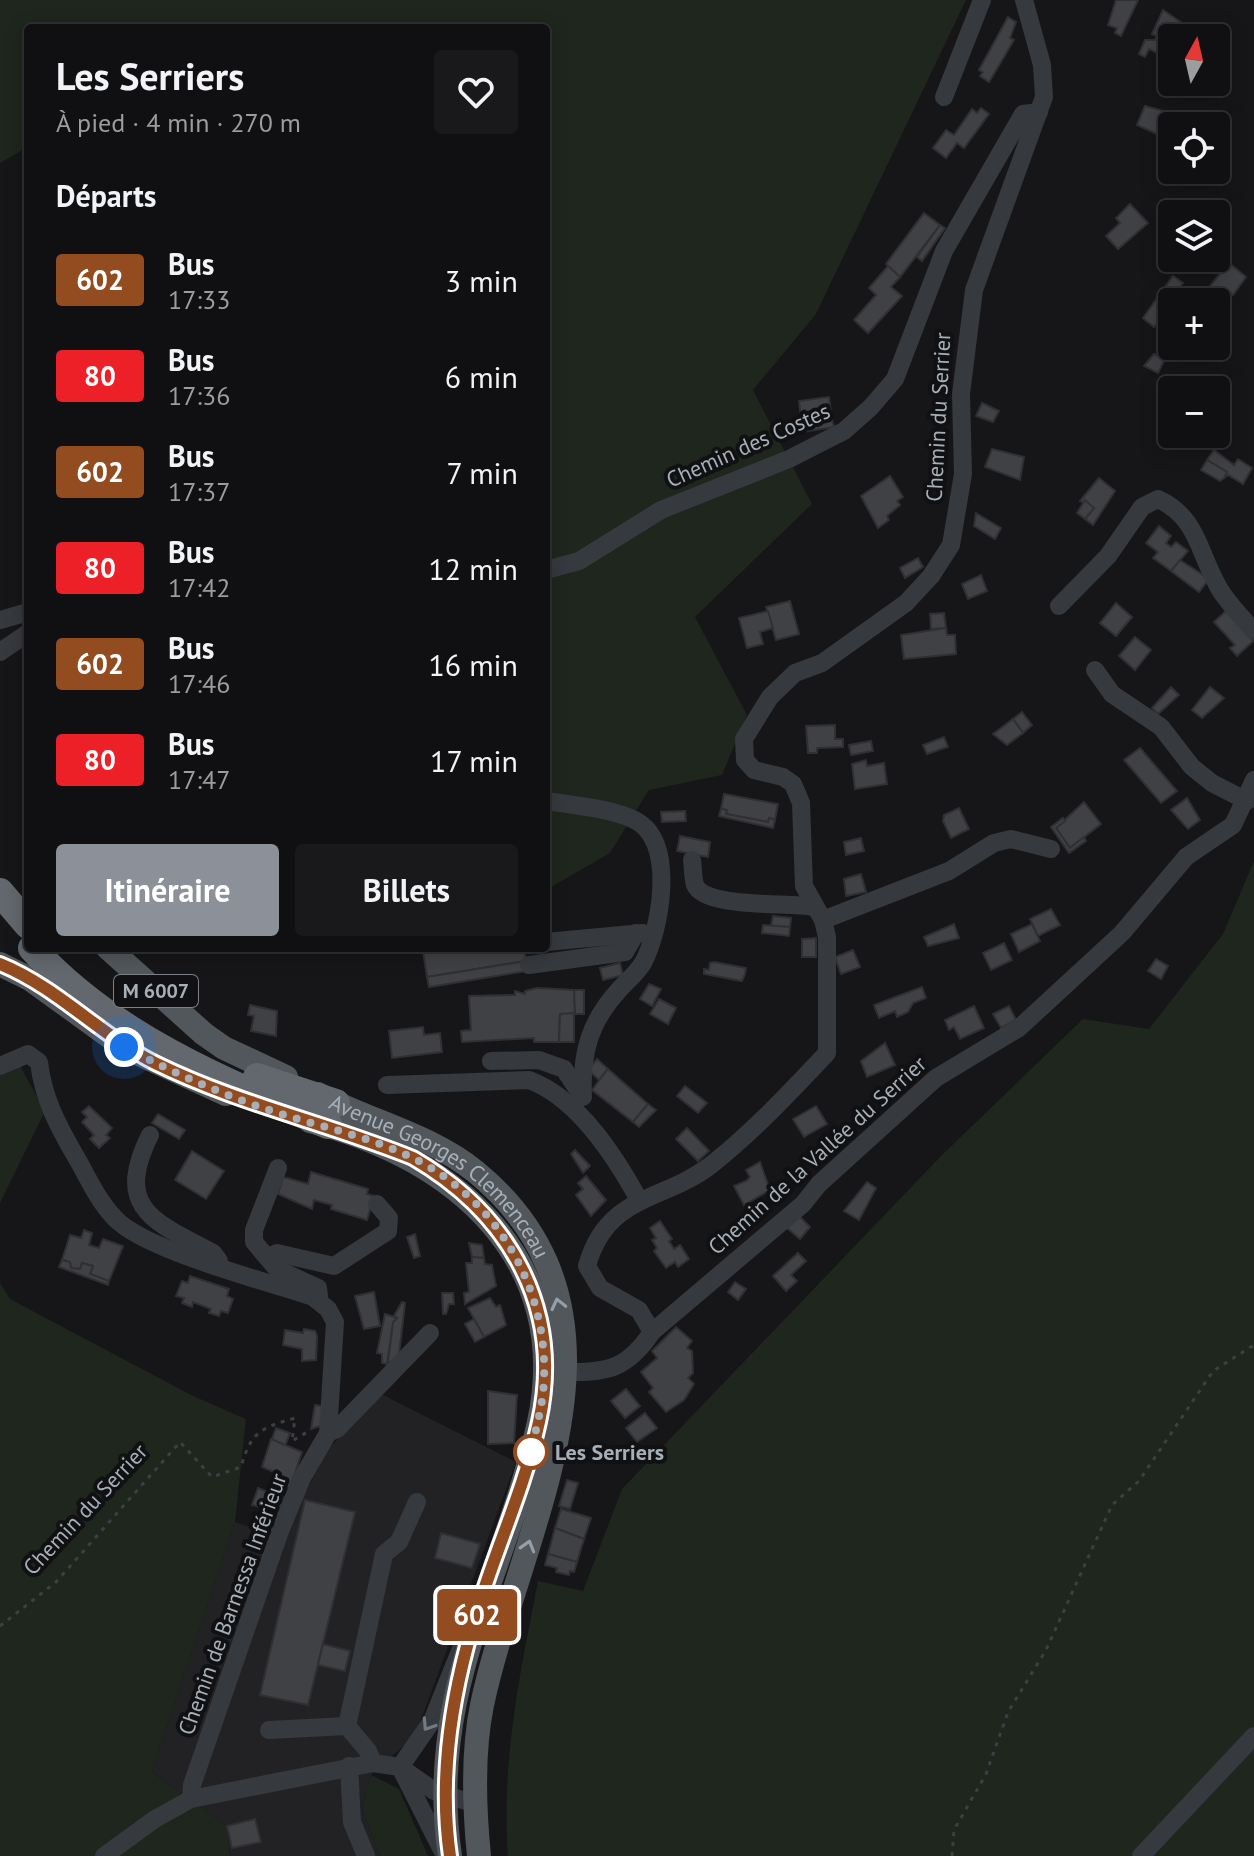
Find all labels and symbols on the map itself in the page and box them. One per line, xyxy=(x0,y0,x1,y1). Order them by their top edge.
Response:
north arrow xyxy=(1158,24,1230,96)
street label: Chemin du Serrier xyxy=(920,331,956,502)
street label: Chemin des Costes xyxy=(662,396,834,494)
road number: M 6007 xyxy=(114,975,198,1007)
your location xyxy=(104,1027,144,1067)
street label: Chemin de la Vallée du Serrier xyxy=(702,1049,932,1260)
street label: Avenue Georges Clemenceau xyxy=(325,1088,556,1263)
one-way arrow xyxy=(550,1298,567,1312)
marker: Les Serriers xyxy=(514,1435,548,1469)
street label: Chemin du Serrier xyxy=(17,1437,153,1580)
place label: Les Serriers xyxy=(555,1438,664,1466)
street label: Chemin de Barnessa Inférieur xyxy=(172,1469,293,1739)
one-way arrow xyxy=(519,1539,536,1553)
line badge: 602 xyxy=(431,1589,523,1641)
one-way arrow xyxy=(422,1717,437,1731)

